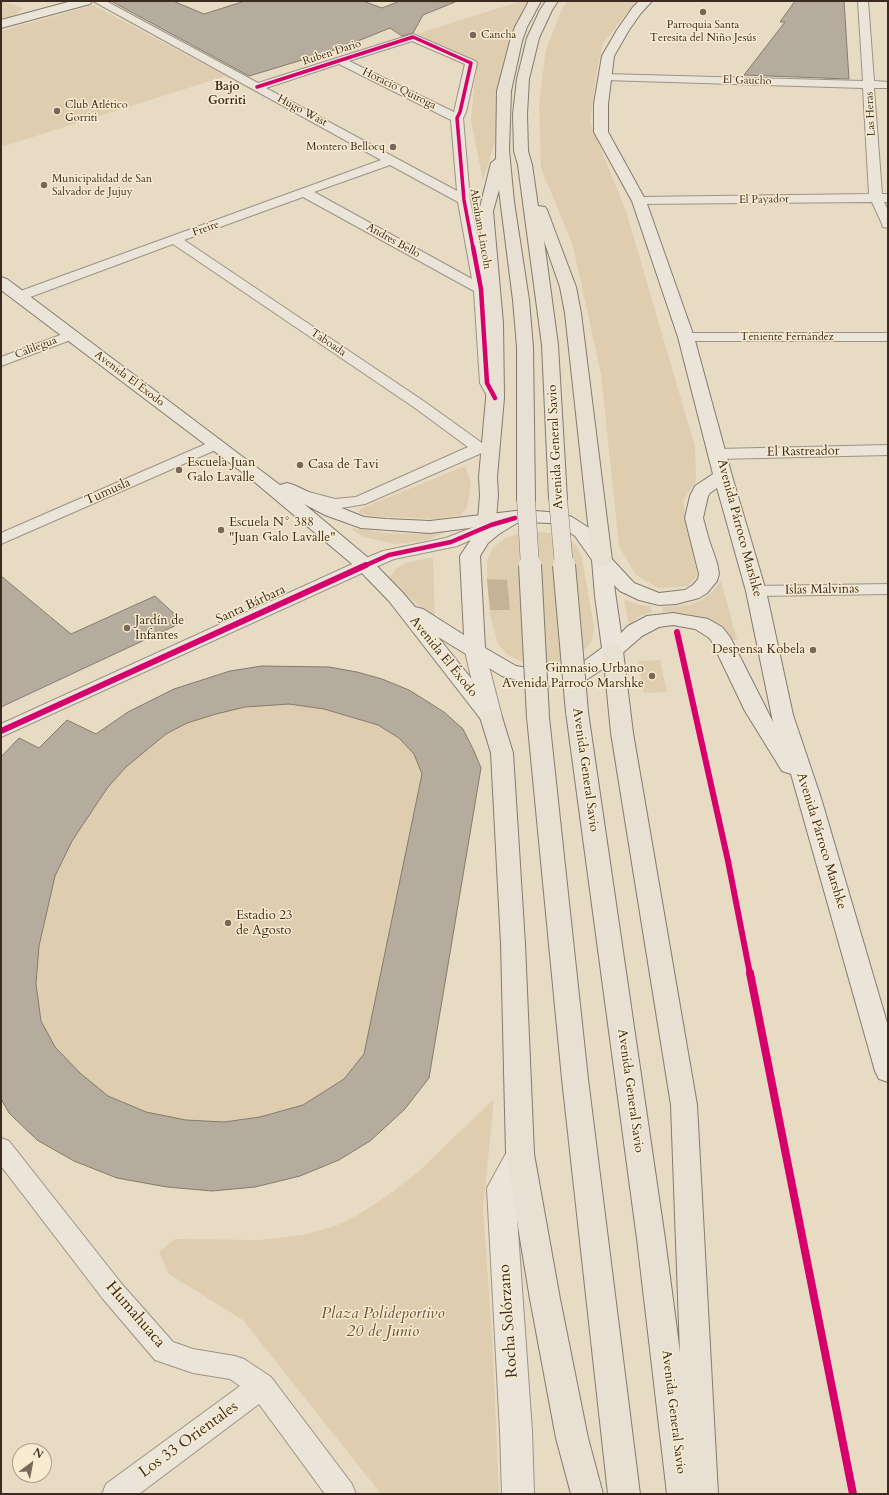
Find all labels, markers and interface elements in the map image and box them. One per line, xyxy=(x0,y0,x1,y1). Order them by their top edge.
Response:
marker: Parroquia Santa Teresita del Niño Jesús xyxy=(698,7,708,17)
place label: Parroquia Santa Teresita del Niño Jesús xyxy=(650,18,756,44)
place label: Cancha xyxy=(481,28,516,42)
marker: Cancha xyxy=(468,30,478,40)
street label: Ruben Dario xyxy=(301,37,363,69)
street label: Horacio Quiroga xyxy=(360,65,438,113)
street label: El Gaucho xyxy=(722,74,772,88)
district label: Bajo Gorriti xyxy=(208,80,246,108)
street label: Las Heras xyxy=(863,91,879,137)
street label: Hugo Wast xyxy=(275,92,329,130)
place label: Club Atlético Gorriti xyxy=(65,98,128,124)
marker: Club Atlético Gorriti xyxy=(52,106,62,116)
place label: Montero Bellocq xyxy=(306,140,385,154)
marker: Montero Bellocq xyxy=(388,142,398,152)
place label: Municipalidad de San Salvador de Jujuy xyxy=(52,172,152,198)
marker: Municipalidad de San Salvador de Jujuy xyxy=(39,180,49,190)
street label: Abraham Lincoln xyxy=(466,188,494,270)
street label: El Payador xyxy=(739,193,789,207)
street label: Freire xyxy=(191,218,221,240)
street label: Andres Bello xyxy=(364,221,422,261)
street label: Taboada xyxy=(308,326,348,360)
street label: Teniente Fernández xyxy=(740,330,834,344)
street label: Calilegua xyxy=(13,334,59,362)
street label: Avenida El Éxodo xyxy=(92,349,166,409)
street label: Avenida General Savio xyxy=(545,384,567,510)
street label: El Rastreador xyxy=(766,444,840,460)
place label: Escuela Juan Galo Lavalle xyxy=(187,455,255,486)
place label: Casa de Tavi xyxy=(308,457,379,473)
street label: Avenida Párroco Marshke xyxy=(713,457,765,599)
marker: Casa de Tavi xyxy=(295,460,305,470)
marker: Escuela Juan Galo Lavalle xyxy=(174,465,184,475)
street label: Tumusla xyxy=(83,475,133,509)
place label: Escuela N° 388 "Juan Galo Lavalle" xyxy=(229,515,336,546)
marker: Escuela N° 388 "Juan Galo Lavalle" xyxy=(216,525,226,535)
street label: Santa Bárbara xyxy=(214,582,288,628)
street label: Islas Malvinas xyxy=(785,582,859,598)
place label: Jardín de Infantes xyxy=(135,613,184,644)
street label: Avenida El Éxodo xyxy=(406,614,480,700)
marker: Jardín de Infantes xyxy=(122,623,132,633)
place label: Despensa Kobela xyxy=(712,642,805,658)
marker: Despensa Kobela xyxy=(808,645,818,655)
place label: Gimnasio Urbano Avenida Parroco Marshke xyxy=(502,661,644,692)
marker: Gimnasio Urbano Avenida Parroco Marshke xyxy=(647,671,657,681)
street label: Avenida General Savio xyxy=(569,707,601,833)
street label: Avenida Párroco Marshke xyxy=(793,771,849,911)
place label: Estadio 23 de Agosto xyxy=(236,908,293,939)
marker: Estadio 23 de Agosto xyxy=(223,918,233,928)
street label: Avenida General Savio xyxy=(614,1028,646,1154)
street label: Rocha Solórzano xyxy=(495,1263,523,1379)
street label: Humahuaca xyxy=(101,1278,169,1352)
park label: Plaza Polideportivo 20 de Junio xyxy=(321,1304,445,1342)
street label: Avenida General Savio xyxy=(658,1349,688,1475)
street label: Los 33 Orientales xyxy=(136,1398,242,1482)
north arrow xyxy=(12,1443,52,1483)
text: N xyxy=(30,1444,46,1462)

